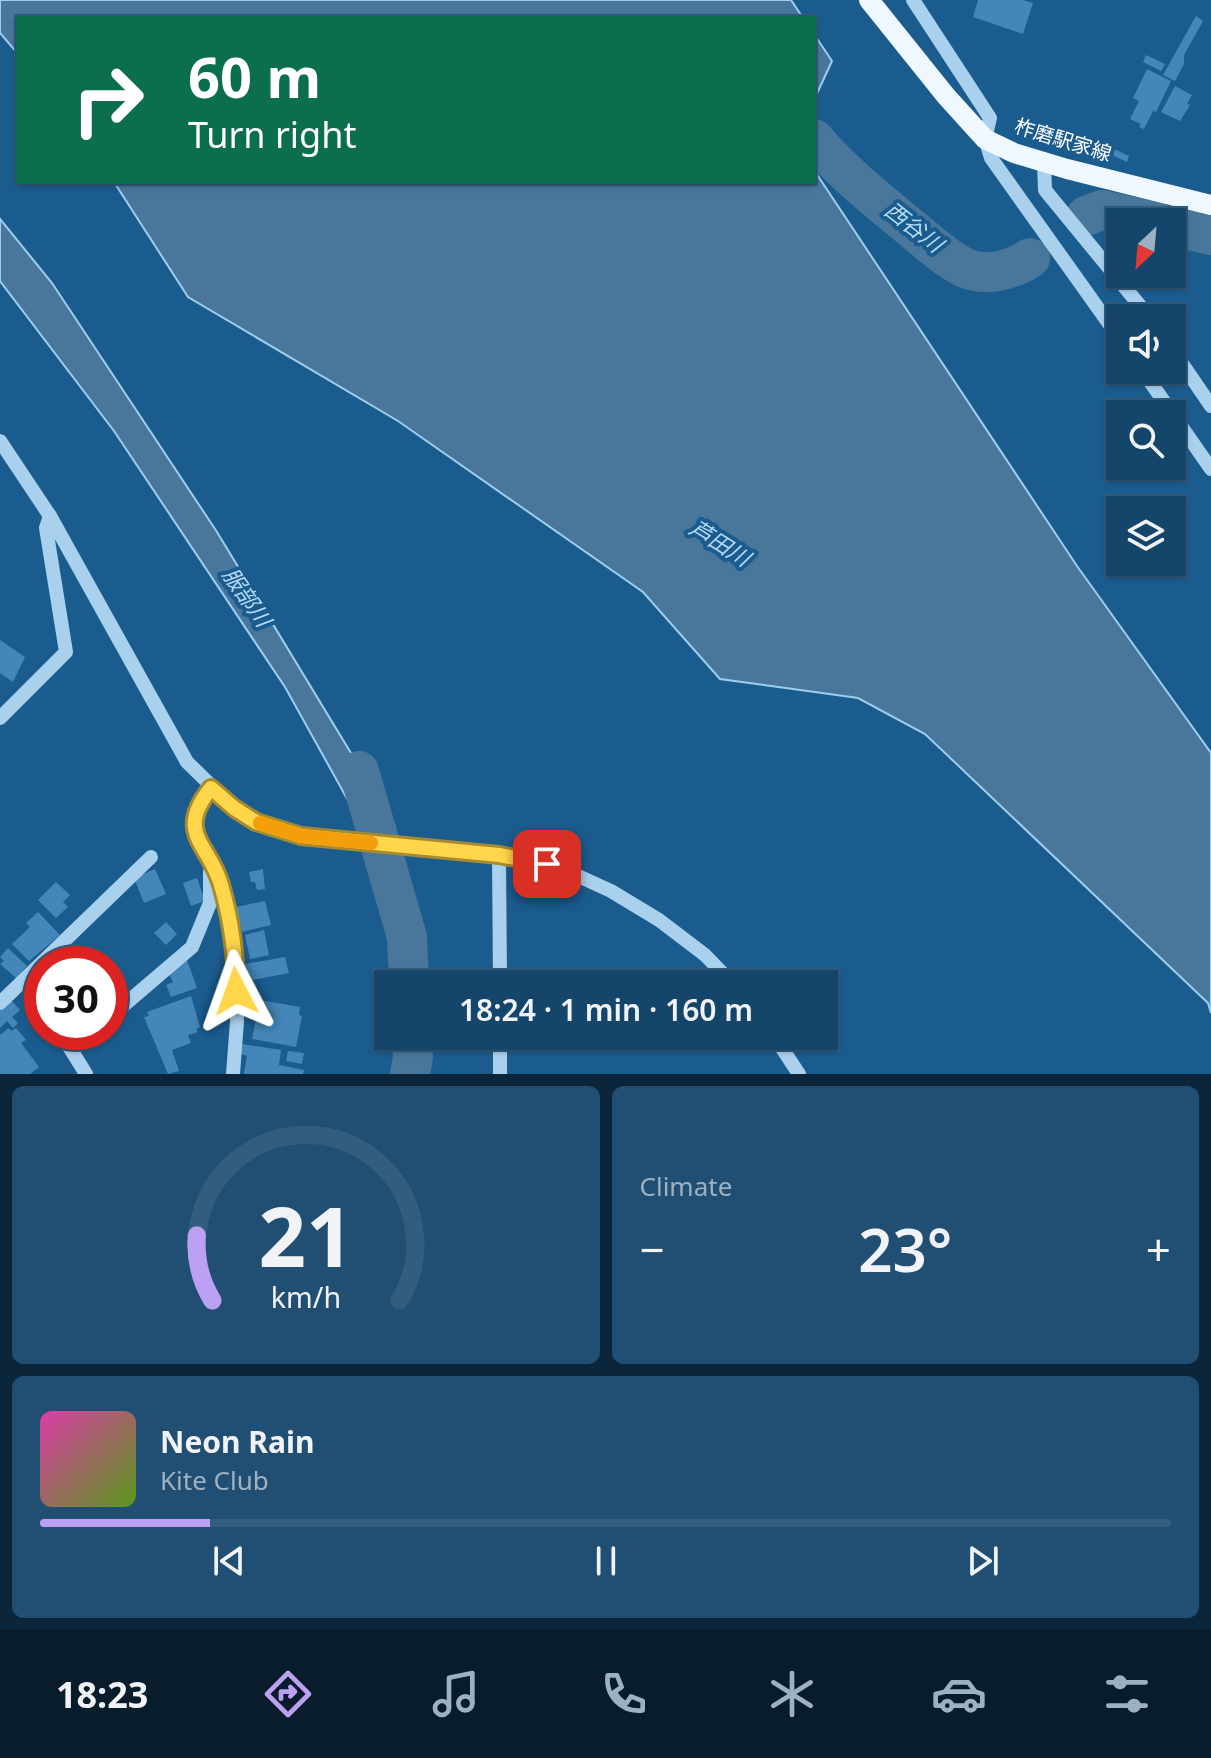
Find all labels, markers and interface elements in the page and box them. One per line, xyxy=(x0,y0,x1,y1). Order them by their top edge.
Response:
text: 60 m xyxy=(188,38,321,114)
icon: right xyxy=(56,48,160,152)
text: Turn right xyxy=(188,110,356,159)
street label: 柞磨駅家線 xyxy=(1011,112,1115,167)
water label: 西谷川 xyxy=(879,194,951,260)
north arrow xyxy=(1106,208,1186,288)
map controls xyxy=(1106,208,1186,576)
button: sound xyxy=(1106,304,1186,384)
button: search xyxy=(1106,400,1186,480)
button: layers xyxy=(1106,496,1186,576)
water label: 芦田川 xyxy=(685,512,758,573)
water label: 服部川 xyxy=(217,561,280,634)
pin xyxy=(513,830,581,898)
icon: arrive xyxy=(525,842,569,886)
speed limit sign: 30 xyxy=(24,946,128,1050)
position arrow xyxy=(194,949,278,1033)
text: 18:24 · 1 min · 160 m xyxy=(459,989,753,1030)
text: Climate xyxy=(640,1168,732,1204)
text: 21 xyxy=(258,1178,353,1291)
text: 23° xyxy=(858,1208,952,1290)
text: − xyxy=(640,1219,665,1279)
text: + xyxy=(1146,1219,1171,1279)
text: km/h xyxy=(271,1277,341,1316)
text: Neon Rain xyxy=(160,1421,314,1462)
text: Kite Club xyxy=(160,1462,269,1498)
icon: previous xyxy=(207,1539,251,1583)
icon: pause xyxy=(584,1539,628,1583)
icon: next xyxy=(961,1539,1005,1583)
icon: directions xyxy=(260,1666,316,1722)
icon: music xyxy=(428,1666,484,1722)
icon: phone xyxy=(596,1666,652,1722)
icon: climate xyxy=(764,1666,820,1722)
icon: car xyxy=(931,1666,987,1722)
icon: filters xyxy=(1099,1666,1155,1722)
text: 18:23 xyxy=(56,1670,148,1719)

